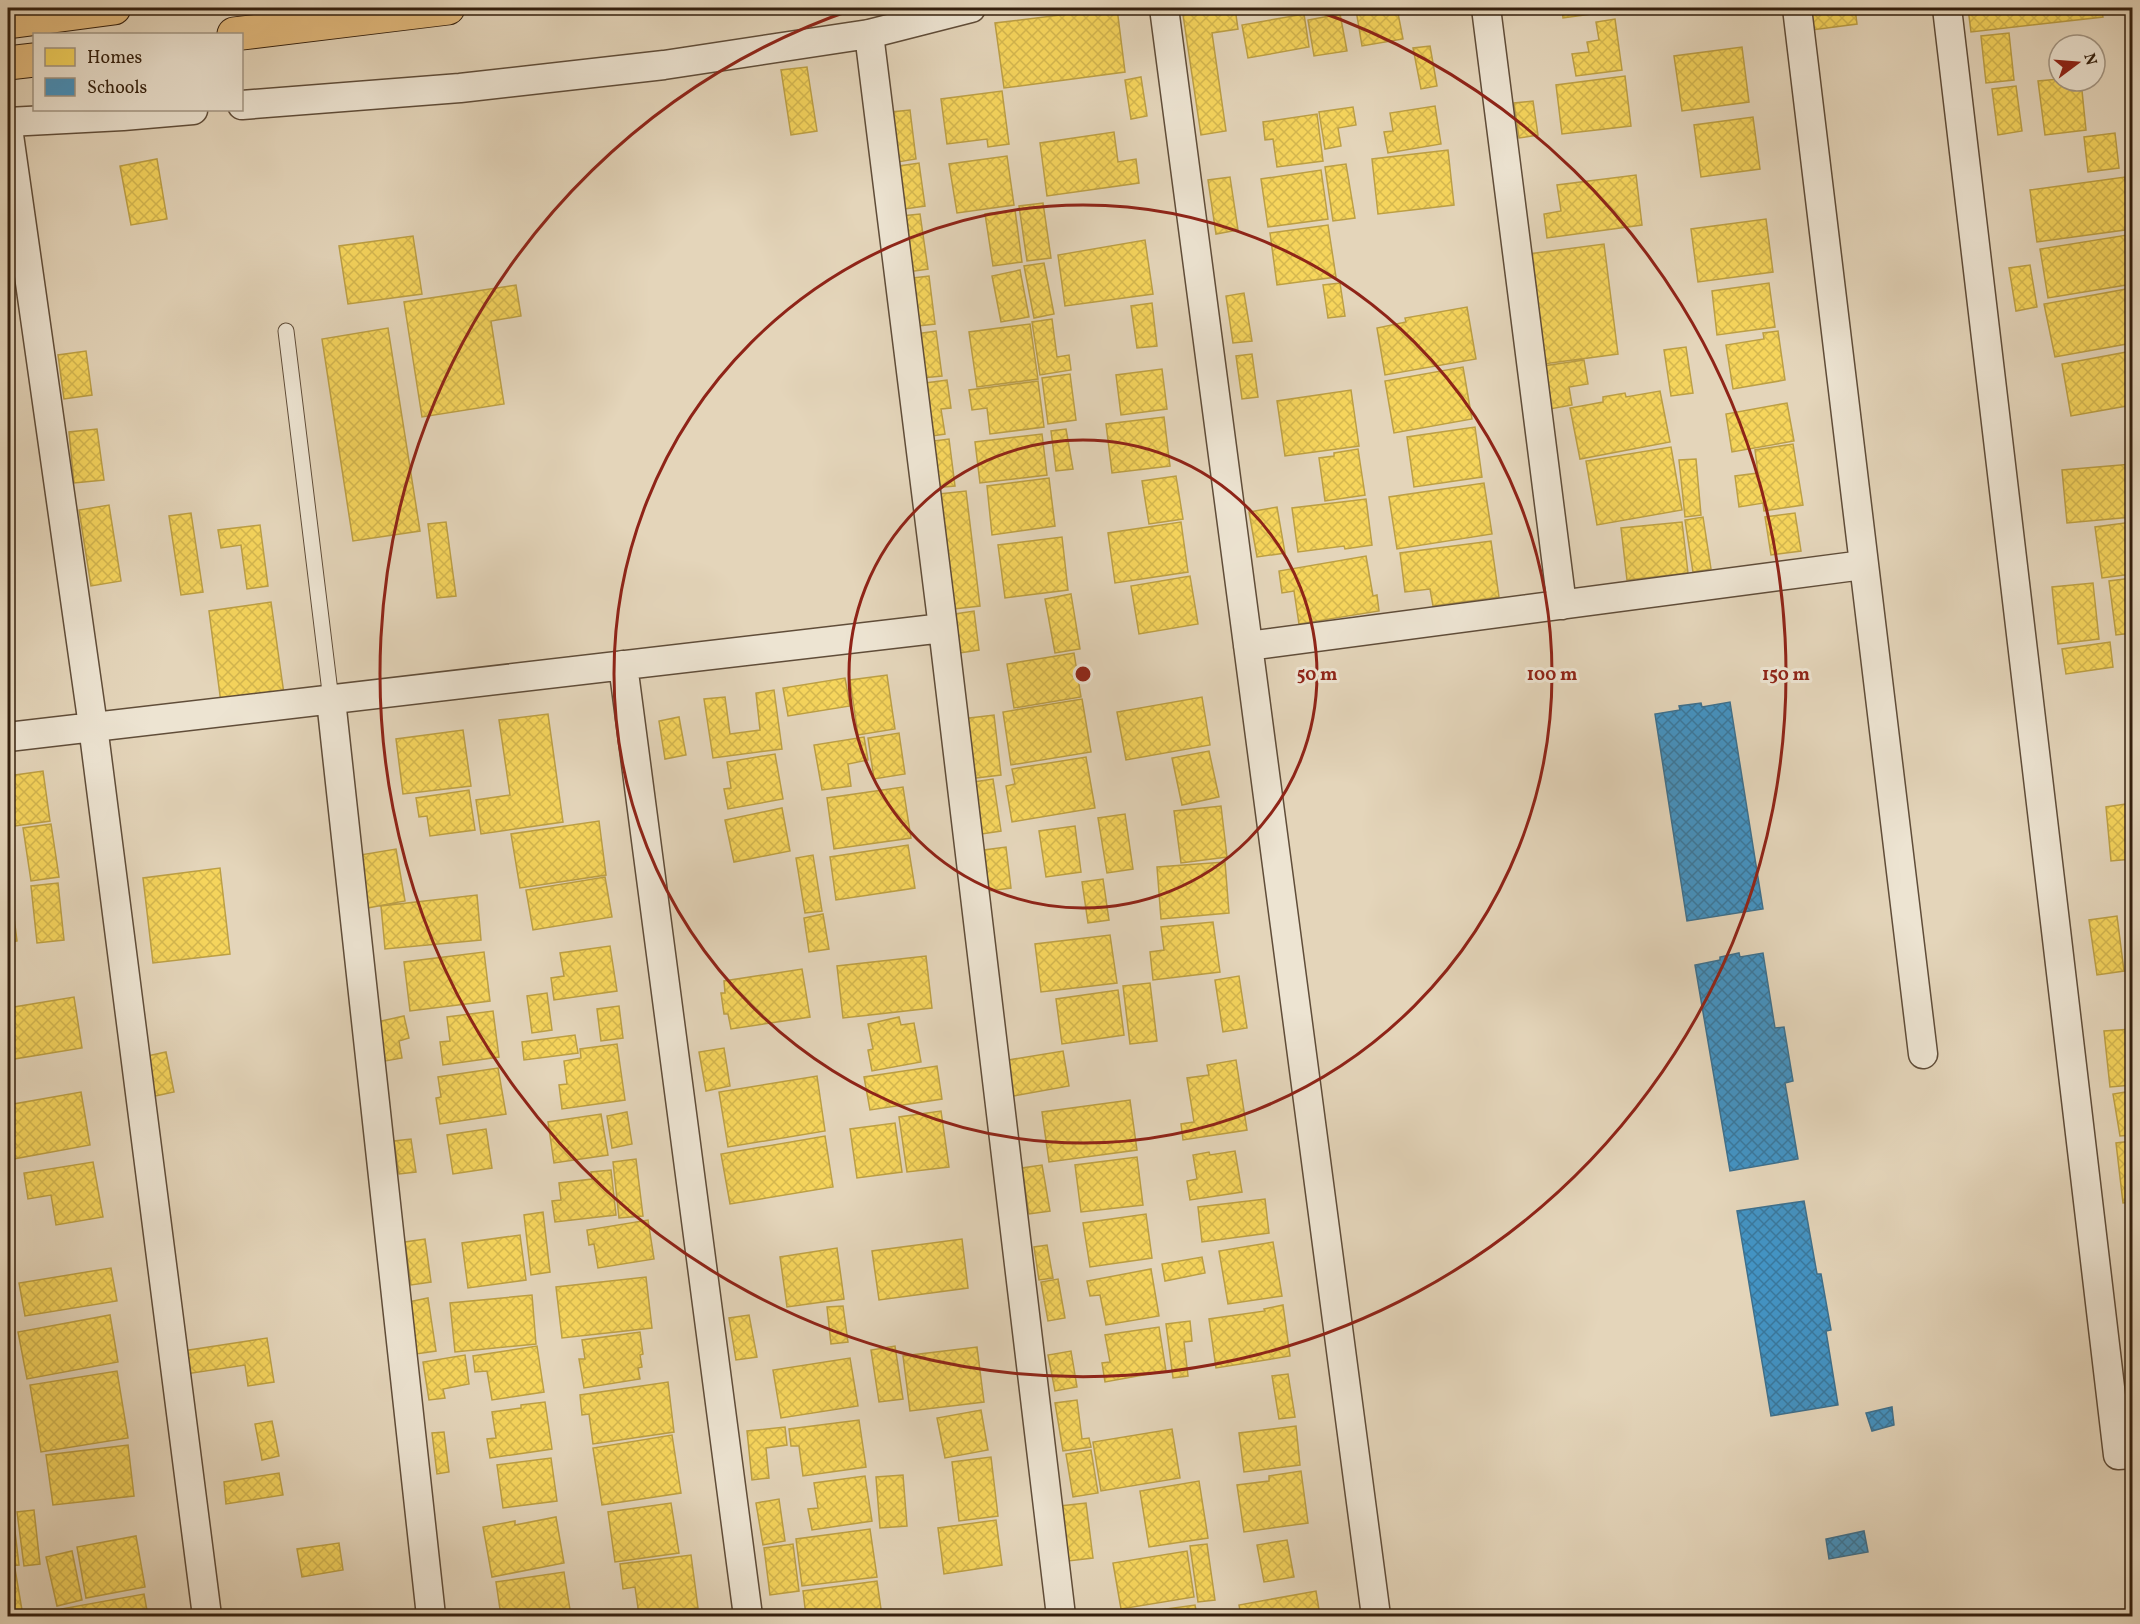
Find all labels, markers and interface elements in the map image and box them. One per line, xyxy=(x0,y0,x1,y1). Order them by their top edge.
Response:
legend xyxy=(33,33,243,111)
north arrow xyxy=(2047,33,2107,93)
text: Homes xyxy=(87,46,142,71)
text: N xyxy=(2077,51,2102,68)
text: Schools xyxy=(87,76,147,101)
text: 50 m xyxy=(1297,663,1337,688)
text: 100 m xyxy=(1527,663,1577,688)
text: 150 m xyxy=(1762,663,1810,688)
centre of rings xyxy=(1073,664,1093,684)

